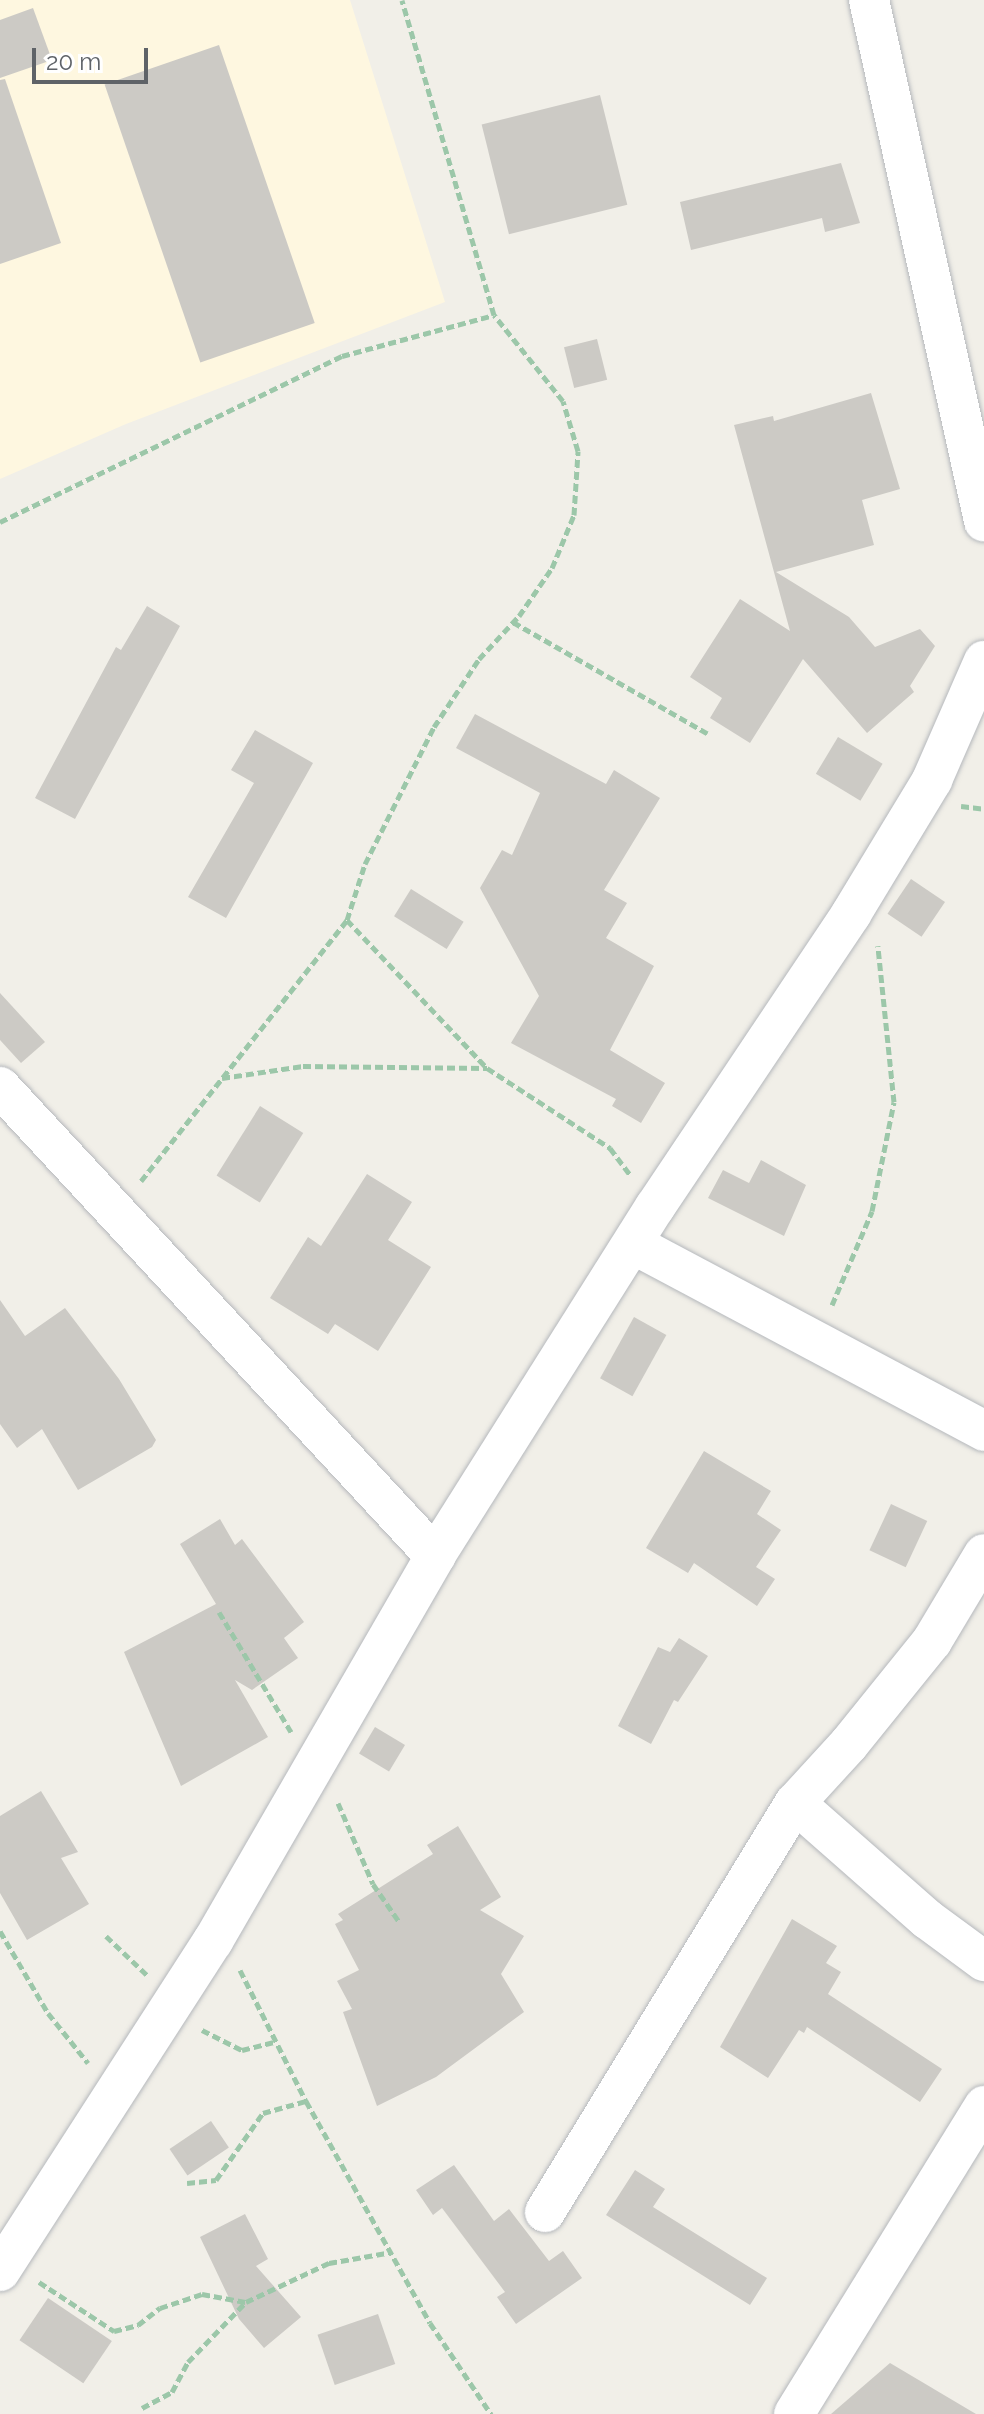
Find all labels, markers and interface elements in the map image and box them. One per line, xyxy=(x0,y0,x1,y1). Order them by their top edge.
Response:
scale bar xyxy=(36,32,152,82)
text: 20 m xyxy=(46,47,101,76)

